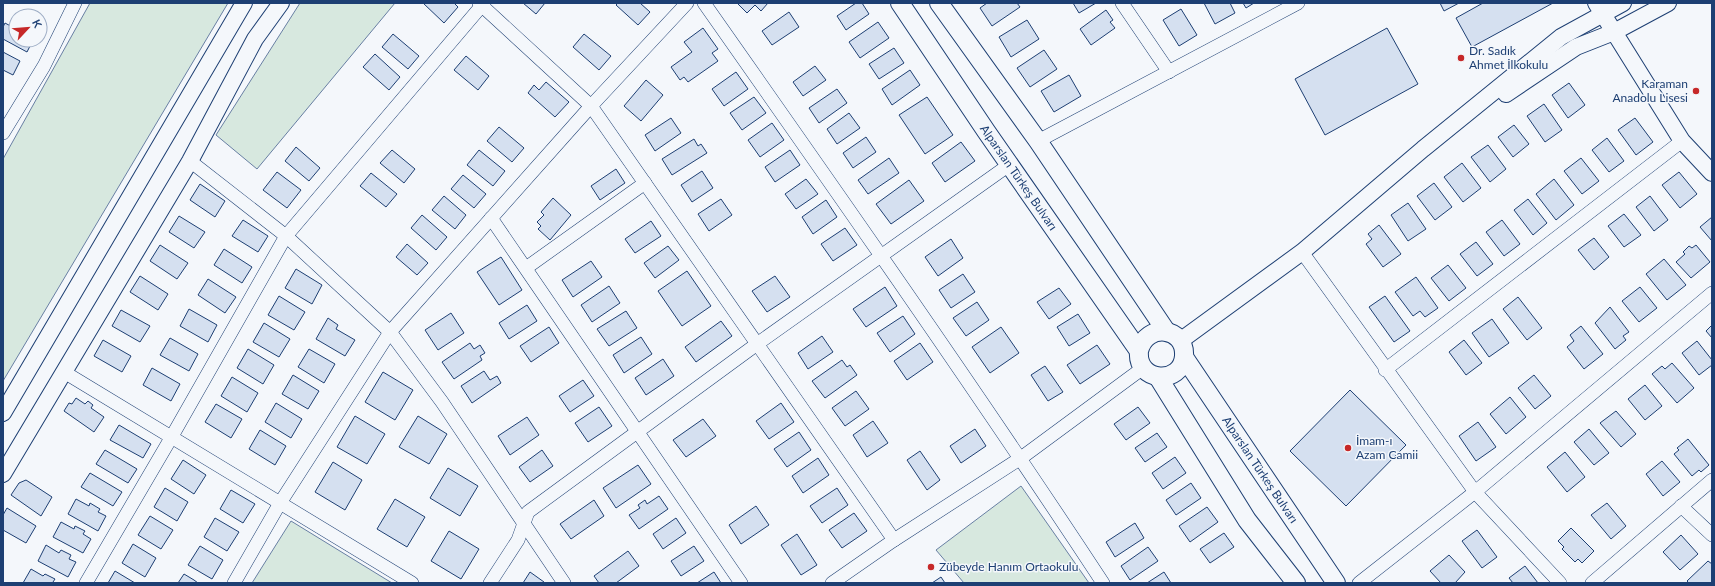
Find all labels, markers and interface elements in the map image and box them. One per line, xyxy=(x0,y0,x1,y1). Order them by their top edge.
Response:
north arrow xyxy=(8,8,48,48)
text: K xyxy=(30,17,45,30)
place label: Dr. Sadık Ahmet İlkokulu xyxy=(1469,43,1548,72)
marker: Dr. Sadık Ahmet İlkokulu xyxy=(1456,53,1466,63)
place label: Karaman Anadolu Lisesi xyxy=(1612,76,1688,105)
marker: Karaman Anadolu Lisesi xyxy=(1691,86,1701,96)
street label: Alparslan Türkeş Bulvarı xyxy=(977,122,1061,233)
street label: Alparslan Türkeş Bulvarı xyxy=(1219,413,1301,526)
place label: İmam-ı Azam Camii xyxy=(1356,433,1418,462)
marker: İmam-ı Azam Camii xyxy=(1343,443,1353,453)
place label: Zübeyde Hanım Ortaokulu xyxy=(939,559,1078,574)
marker: Zübeyde Hanım Ortaokulu xyxy=(926,562,936,572)

